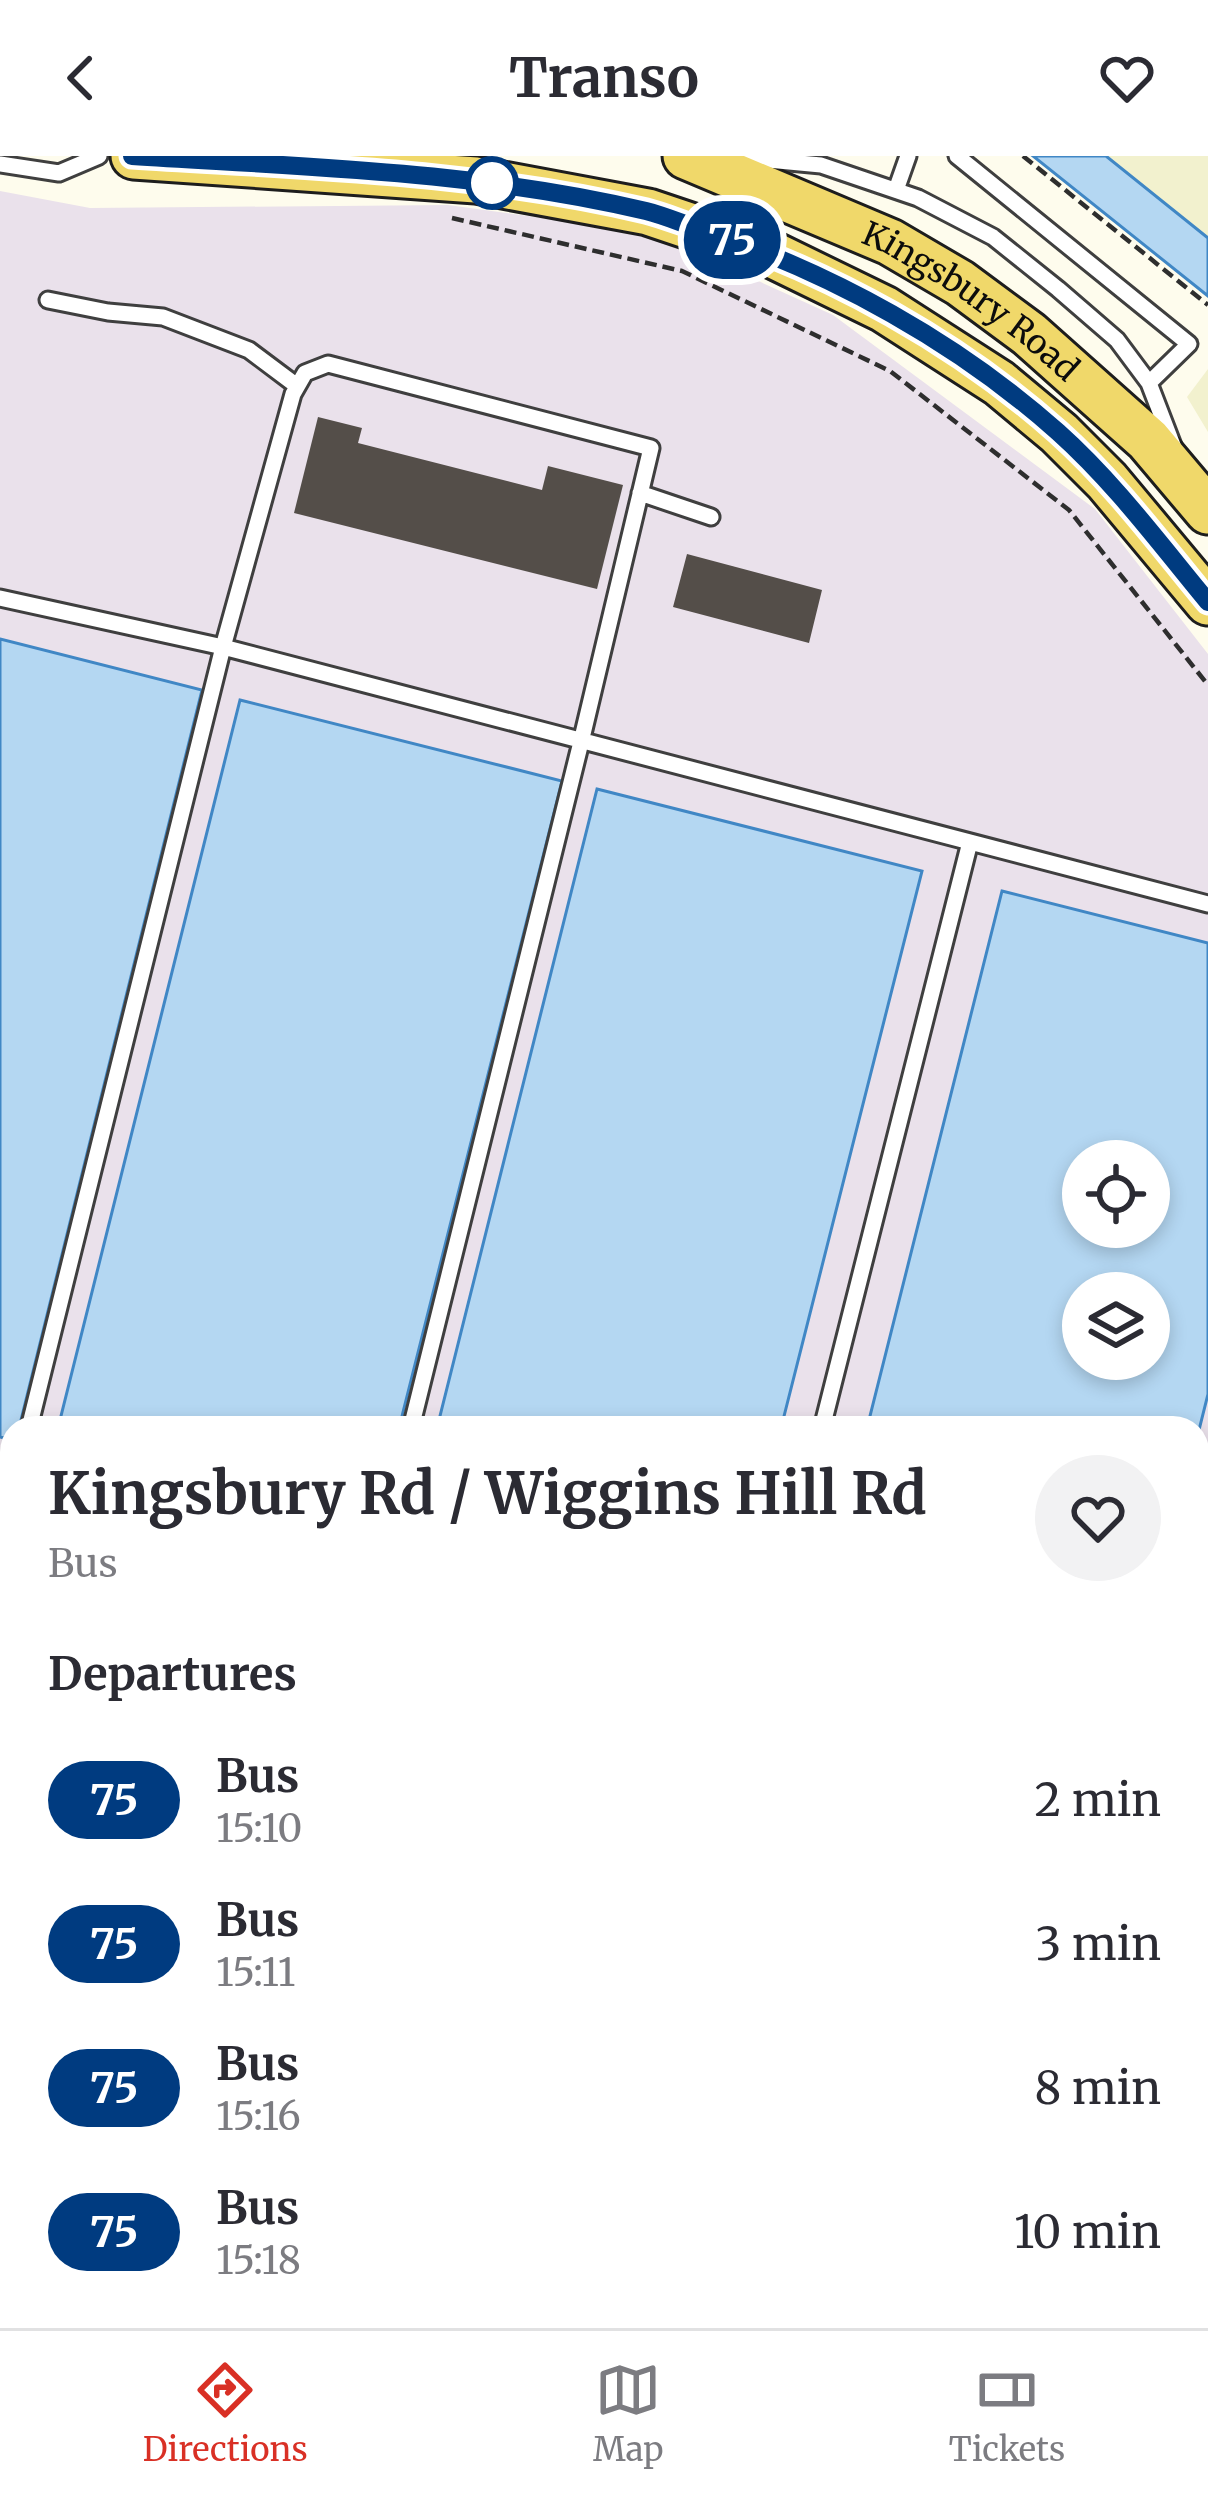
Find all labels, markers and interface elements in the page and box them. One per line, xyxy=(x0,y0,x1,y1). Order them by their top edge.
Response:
text: Transo xyxy=(509,44,699,112)
icon: back xyxy=(48,45,114,111)
icon: heart xyxy=(1094,45,1160,111)
unlabelled marker xyxy=(467,158,517,208)
line badge: 75 xyxy=(678,201,786,279)
street label: Kingsbury Road xyxy=(856,213,1087,390)
text: 75 xyxy=(708,214,756,266)
map controls xyxy=(1062,1140,1170,1380)
button: locate xyxy=(1062,1140,1170,1248)
button: layers xyxy=(1062,1272,1170,1380)
button: heart xyxy=(1035,1455,1161,1581)
text: Kingsbury Rd / Wiggins Hill Rd xyxy=(48,1458,927,1530)
text: Bus xyxy=(48,1539,118,1588)
text: Departures xyxy=(48,1646,297,1702)
text: Bus xyxy=(216,1748,299,1804)
text: 2 min xyxy=(1035,1772,1161,1828)
text: 75 xyxy=(90,1774,138,1826)
text: 15:10 xyxy=(216,1804,302,1853)
text: Bus xyxy=(216,1892,299,1948)
text: 3 min xyxy=(1036,1916,1161,1972)
text: 75 xyxy=(90,1918,138,1970)
text: 15:11 xyxy=(216,1948,295,1997)
text: Bus xyxy=(216,2036,299,2092)
text: 8 min xyxy=(1035,2060,1161,2116)
text: 75 xyxy=(90,2062,138,2114)
text: 15:16 xyxy=(216,2092,301,2141)
text: Bus xyxy=(216,2180,299,2236)
text: 10 min xyxy=(1014,2204,1161,2260)
text: 75 xyxy=(90,2206,138,2258)
text: 15:18 xyxy=(216,2236,301,2285)
tab: Directions xyxy=(143,2357,308,2470)
tab: Map xyxy=(593,2357,663,2470)
tab: Tickets xyxy=(949,2357,1065,2470)

